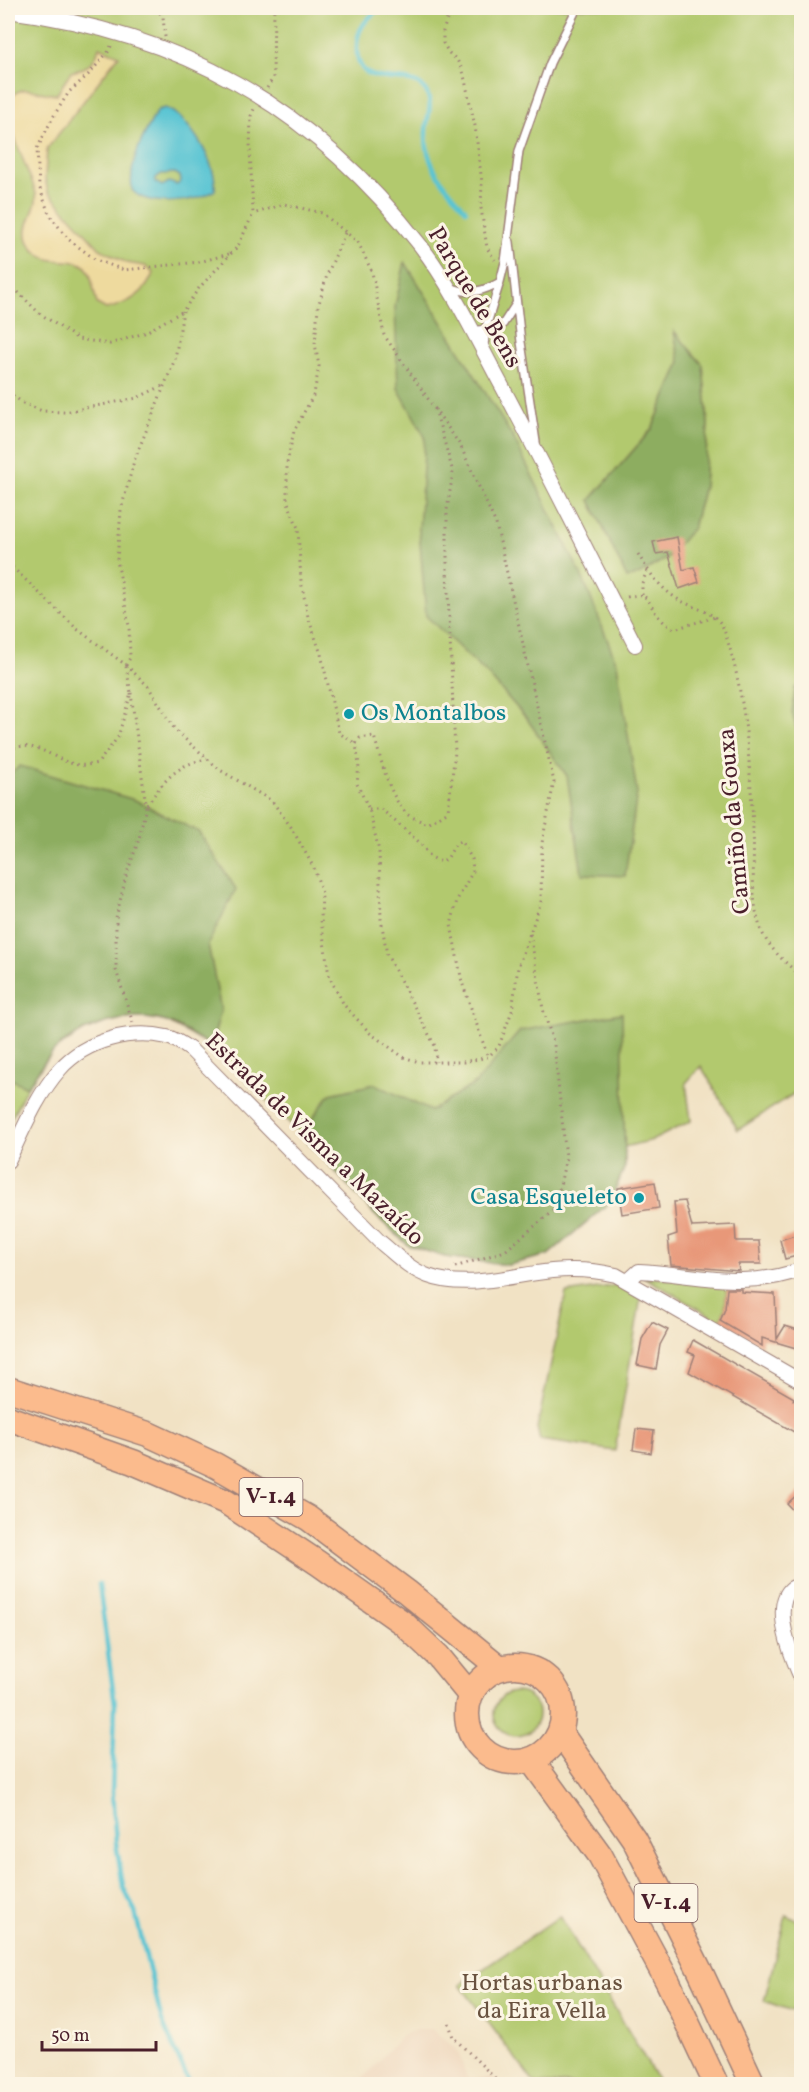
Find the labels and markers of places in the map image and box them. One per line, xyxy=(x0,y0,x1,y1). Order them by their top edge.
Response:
place label: Os Montalbos xyxy=(361,697,506,731)
marker: Os Montalbos xyxy=(342,707,356,721)
place label: Casa Esqueleto xyxy=(470,1181,627,1215)
marker: Casa Esqueleto xyxy=(632,1191,646,1205)

